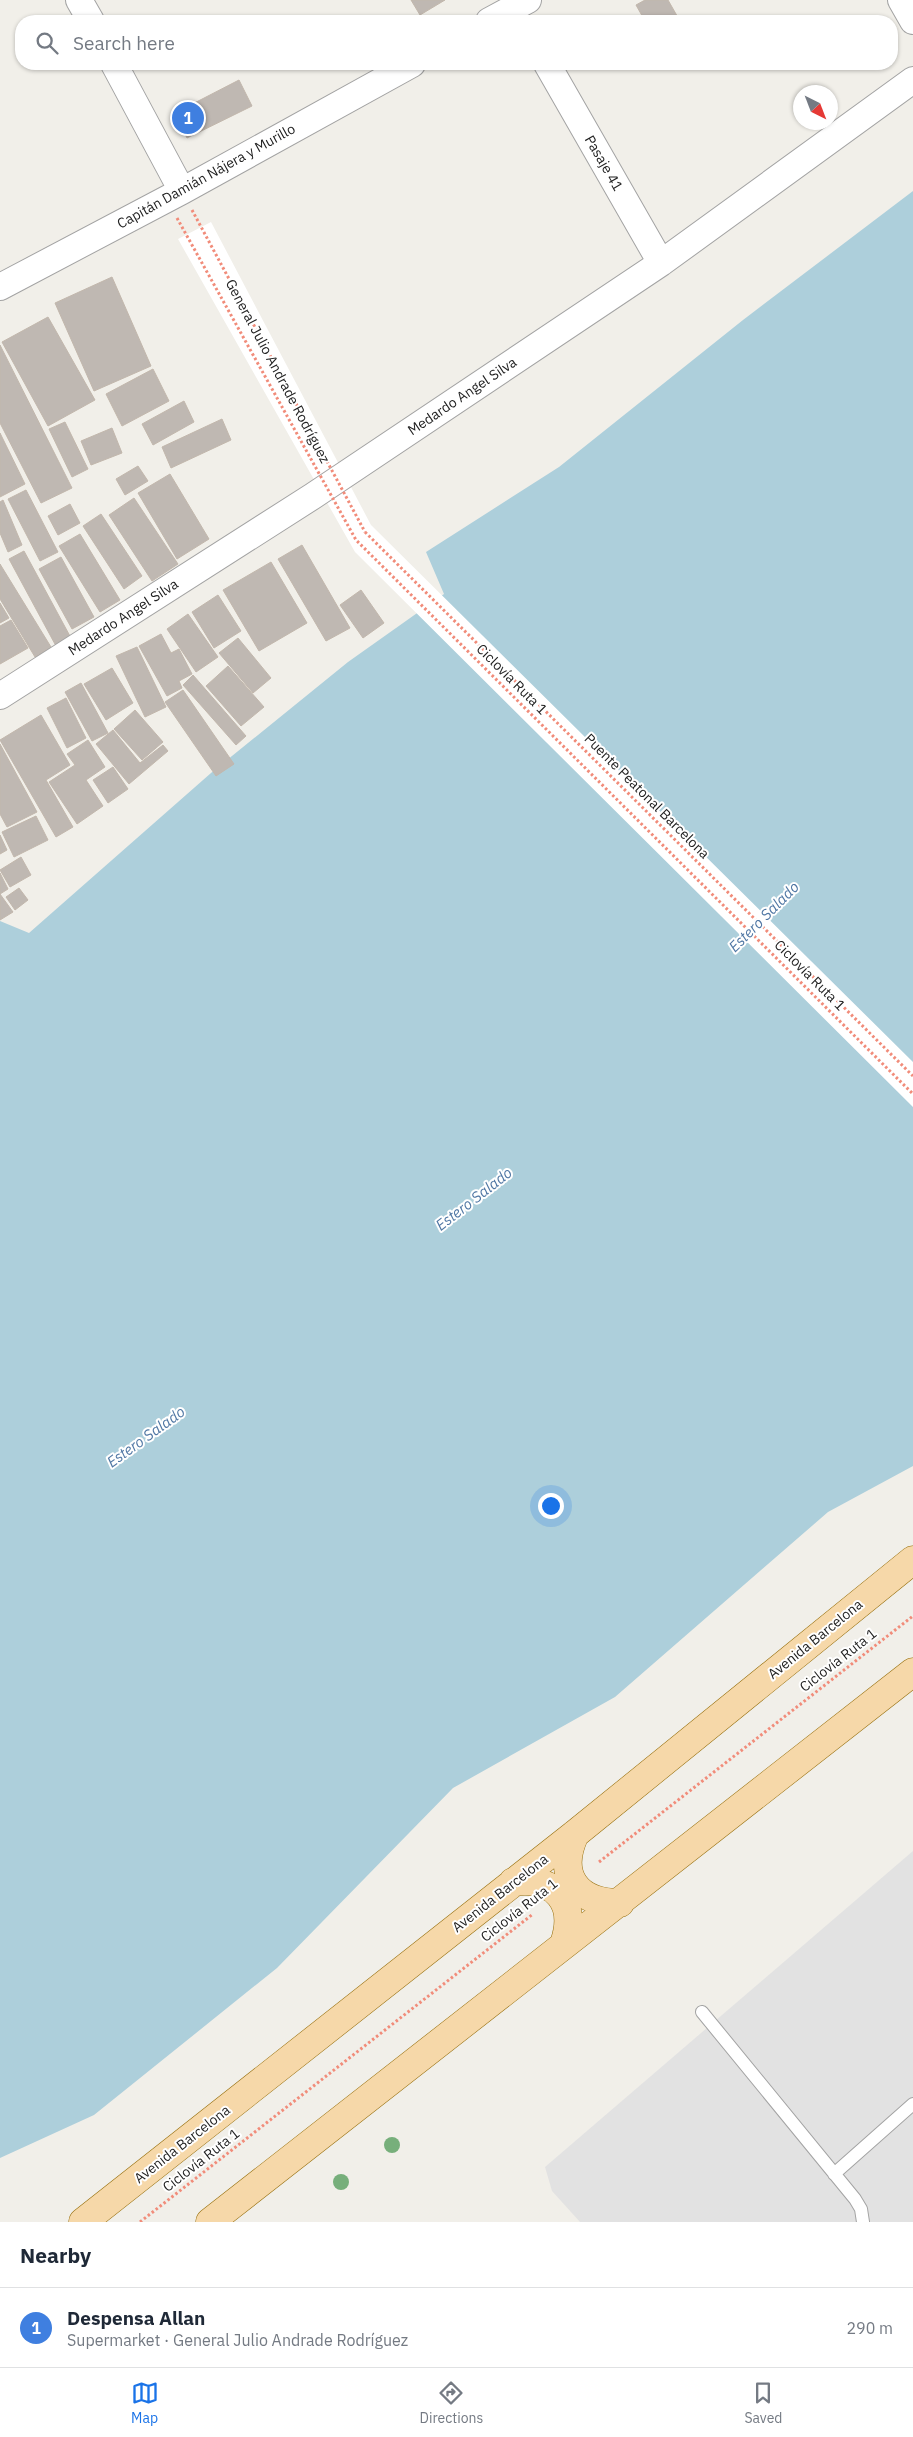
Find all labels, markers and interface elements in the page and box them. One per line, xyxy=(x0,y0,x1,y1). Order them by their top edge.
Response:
search box xyxy=(15,15,898,70)
icon: search xyxy=(33,29,61,57)
text: Search here xyxy=(73,31,175,55)
north arrow xyxy=(793,85,838,130)
pin: 1 xyxy=(172,99,204,137)
street label: Capitán Damián Nájera y Murillo xyxy=(114,119,298,233)
street label: Pasaje 41 xyxy=(581,132,627,194)
street label: General Julio Andrade Rodríguez xyxy=(222,276,334,466)
street label: Medardo Angel Silva xyxy=(404,353,520,439)
street label: Medardo Angel Silva xyxy=(65,574,182,659)
street label: Ciclovía Ruta 1 xyxy=(473,640,551,718)
street label: Puente Peatonal Barcelona xyxy=(581,730,714,863)
water label: Estero Salado xyxy=(724,877,803,956)
street label: Ciclovía Ruta 1 xyxy=(771,936,849,1014)
water label: Estero Salado xyxy=(432,1163,516,1234)
water label: Estero Salado xyxy=(103,1402,188,1471)
your location xyxy=(538,1493,564,1519)
street label: Avenida Barcelona xyxy=(764,1595,866,1683)
street label: Ciclovía Ruta 1 xyxy=(796,1624,880,1696)
street label: Avenida Barcelona xyxy=(448,1850,552,1936)
street label: Ciclovía Ruta 1 xyxy=(477,1874,561,1946)
street label: Avenida Barcelona xyxy=(130,2101,234,2187)
street label: Ciclovía Ruta 1 xyxy=(159,2124,243,2196)
text: Nearby xyxy=(20,2241,91,2269)
text: Despensa Allan xyxy=(67,2306,205,2330)
text: 1 xyxy=(31,2318,41,2338)
text: 290 m xyxy=(846,2318,893,2338)
text: Supermarket · General Julio Andrade Rodríguez xyxy=(67,2330,408,2350)
tab: Map xyxy=(131,2379,159,2427)
tab: Directions xyxy=(420,2379,483,2427)
tab: Saved xyxy=(744,2379,782,2427)

